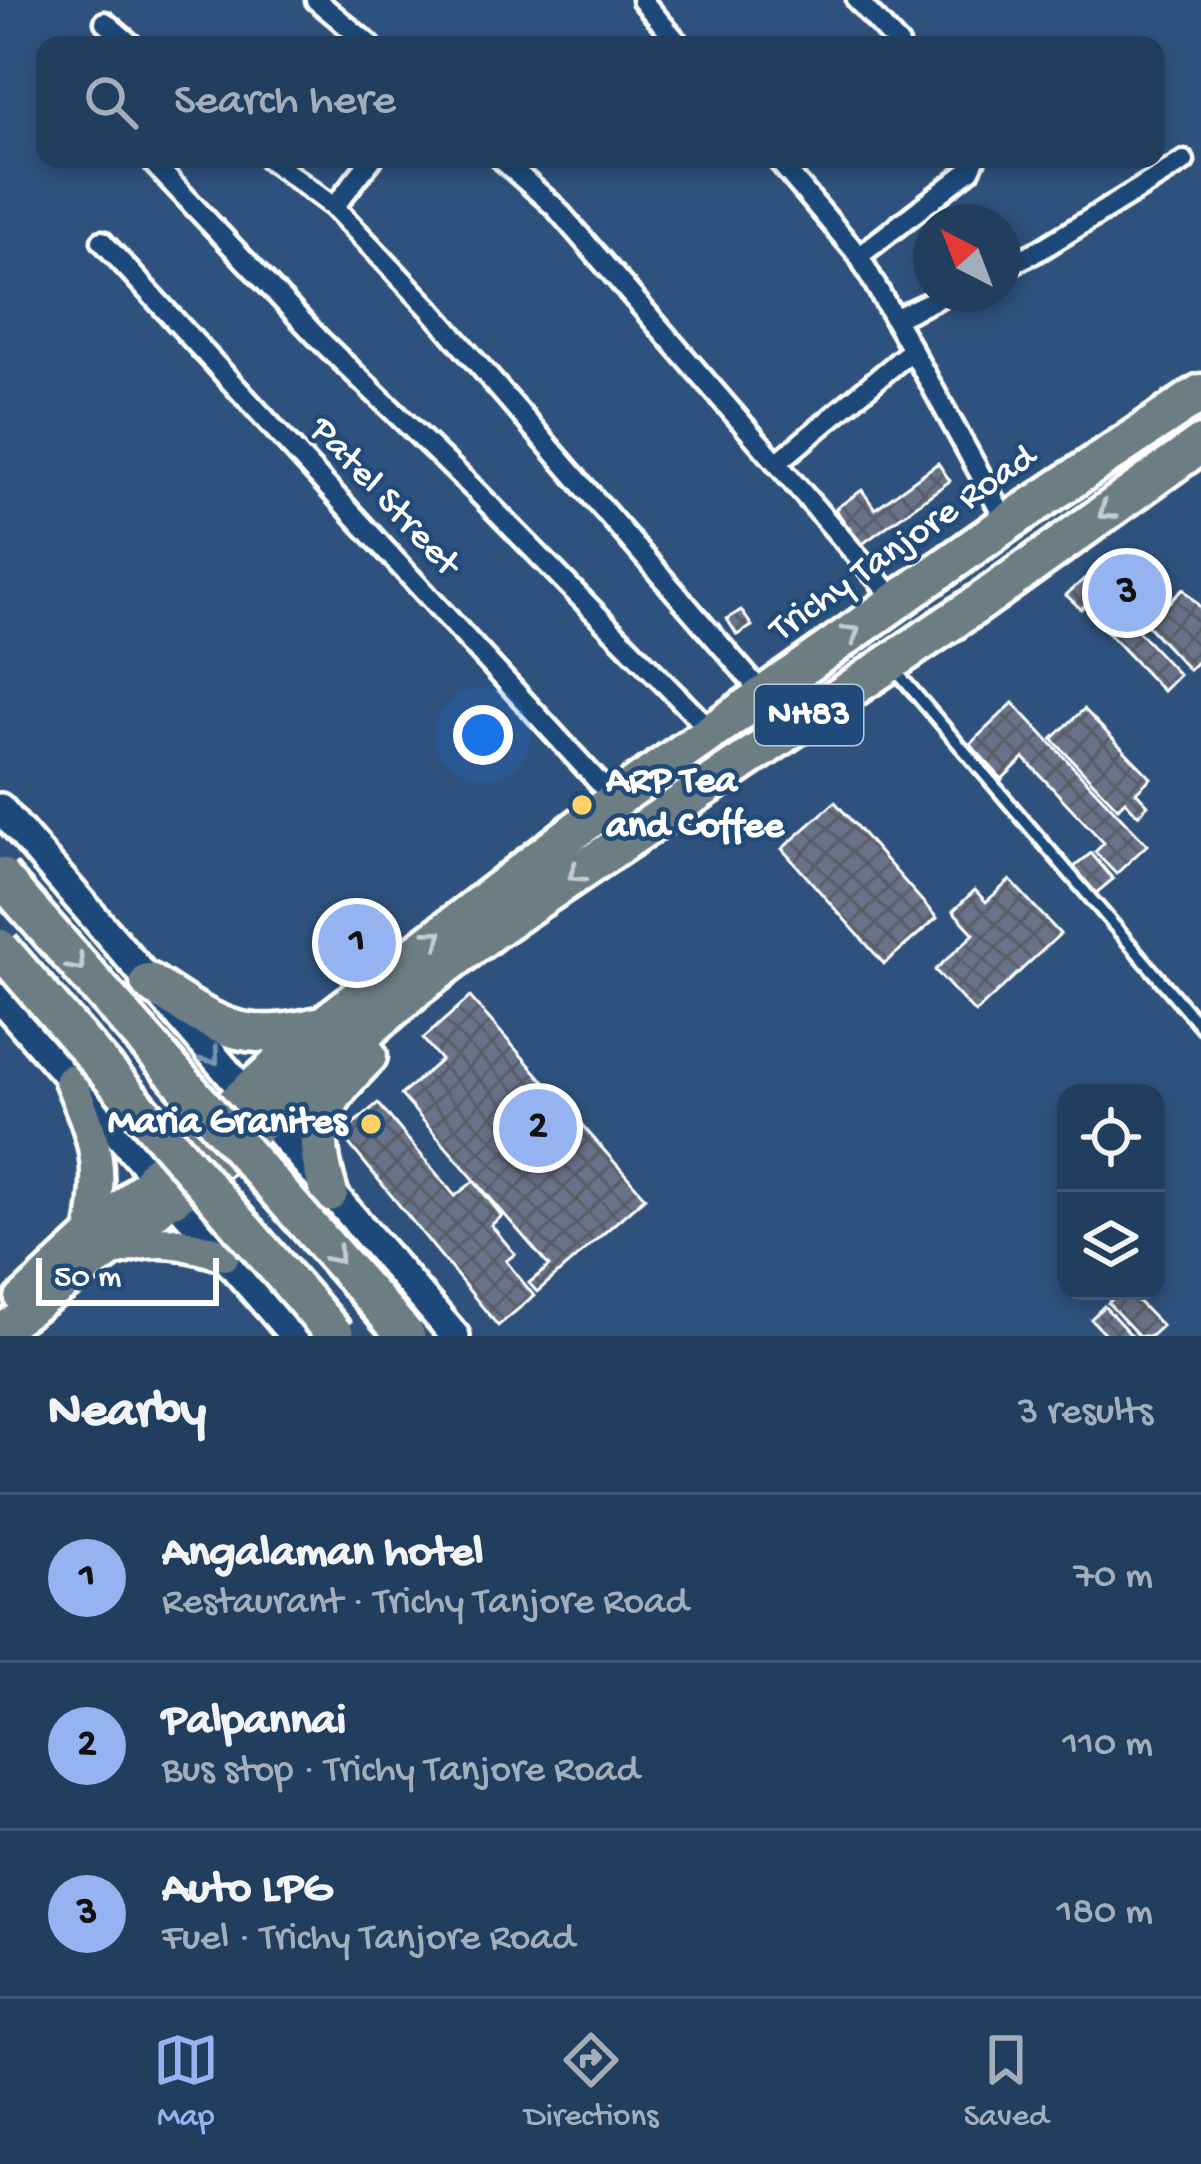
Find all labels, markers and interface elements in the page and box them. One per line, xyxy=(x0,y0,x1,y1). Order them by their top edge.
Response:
search box xyxy=(36,36,1165,168)
icon: search xyxy=(78,69,144,135)
text: Search here xyxy=(174,76,396,129)
north arrow xyxy=(913,204,1021,312)
street label: Patel Street xyxy=(296,407,470,589)
street label: Trichy Tanjore Road xyxy=(760,434,1049,655)
one-way arrow xyxy=(1098,497,1119,519)
pin: 3 xyxy=(1088,548,1166,638)
one-way arrow xyxy=(839,625,861,647)
road number: NH83 xyxy=(755,685,863,745)
your location xyxy=(453,705,513,765)
place label: ARP Tea and Coffee xyxy=(605,760,786,851)
marker: ARP Tea and Coffee xyxy=(569,792,595,818)
one-way arrow xyxy=(568,860,590,882)
pin: 1 xyxy=(318,898,396,988)
one-way arrow xyxy=(421,929,443,951)
one-way arrow xyxy=(63,950,85,972)
one-way arrow xyxy=(198,1043,220,1065)
pin: 2 xyxy=(499,1083,577,1173)
map controls xyxy=(1057,1084,1165,1300)
button: locate xyxy=(1057,1084,1165,1192)
place label: Maria Granites xyxy=(108,1101,349,1147)
marker: Maria Granites xyxy=(358,1111,384,1137)
button: layers xyxy=(1057,1192,1165,1300)
one-way arrow xyxy=(322,1243,343,1264)
scale bar xyxy=(36,1252,219,1305)
text: 50 m xyxy=(54,1260,121,1298)
text: Nearby xyxy=(48,1384,206,1444)
text: 3 results xyxy=(1018,1391,1153,1437)
text: Angalaman hotel xyxy=(162,1528,483,1581)
text: 1 xyxy=(79,1555,95,1601)
text: 70 m xyxy=(1074,1555,1153,1601)
text: Restaurant · Trichy Tanjore Road xyxy=(162,1581,688,1627)
text: Palpannai xyxy=(162,1696,346,1749)
text: 2 xyxy=(77,1723,97,1769)
text: 110 m xyxy=(1062,1723,1153,1769)
text: Bus stop · Trichy Tanjore Road xyxy=(162,1749,639,1795)
text: Auto LPG xyxy=(162,1864,332,1917)
text: 3 xyxy=(77,1891,97,1937)
text: 180 m xyxy=(1057,1891,1153,1937)
text: Fuel · Trichy Tanjore Road xyxy=(162,1917,575,1963)
tab: Map xyxy=(153,2027,219,2137)
tab: Directions xyxy=(524,2027,658,2137)
tab: Saved xyxy=(964,2027,1048,2137)

